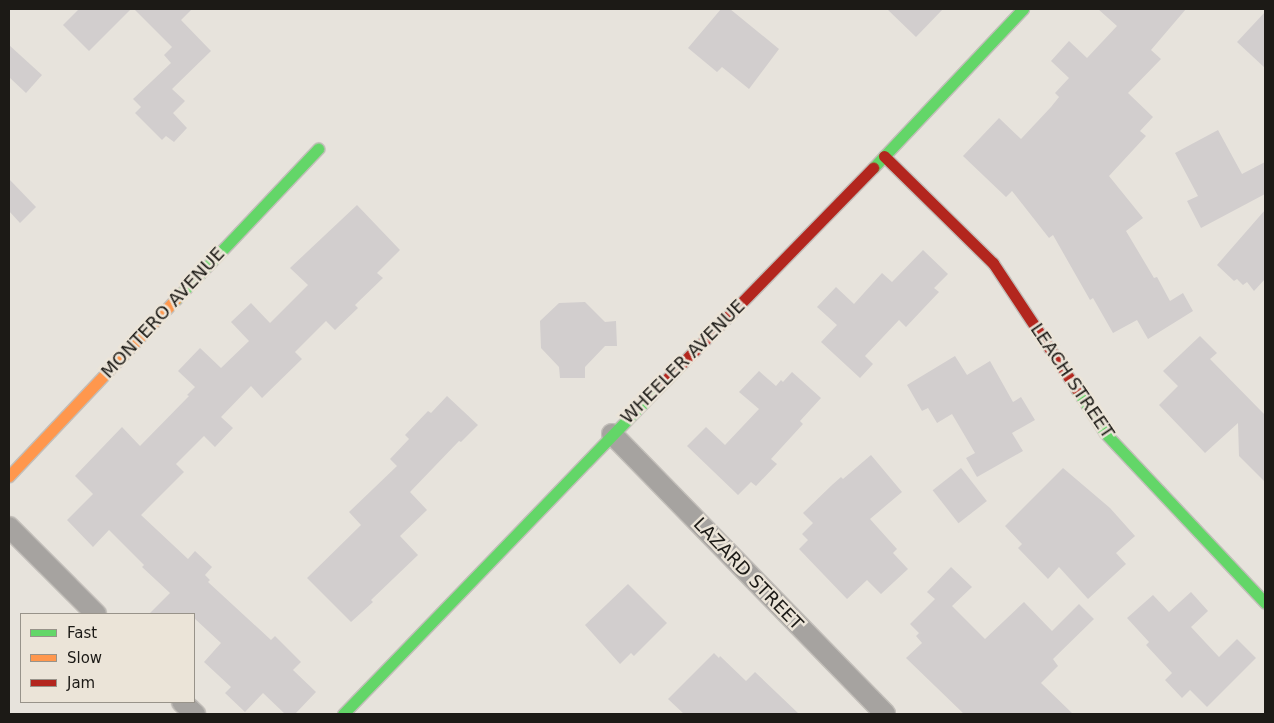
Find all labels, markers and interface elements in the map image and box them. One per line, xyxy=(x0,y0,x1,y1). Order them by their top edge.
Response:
street label: MONTERO AVENUE xyxy=(97,243,229,383)
street label: WHEELER AVENUE xyxy=(616,295,750,429)
street label: LEACH STREET xyxy=(1026,319,1118,443)
street label: LAZARD STREET xyxy=(689,513,807,635)
legend xyxy=(20,613,195,703)
text: Fast xyxy=(67,624,97,642)
text: Slow xyxy=(67,649,102,667)
text: Jam xyxy=(67,674,95,692)

